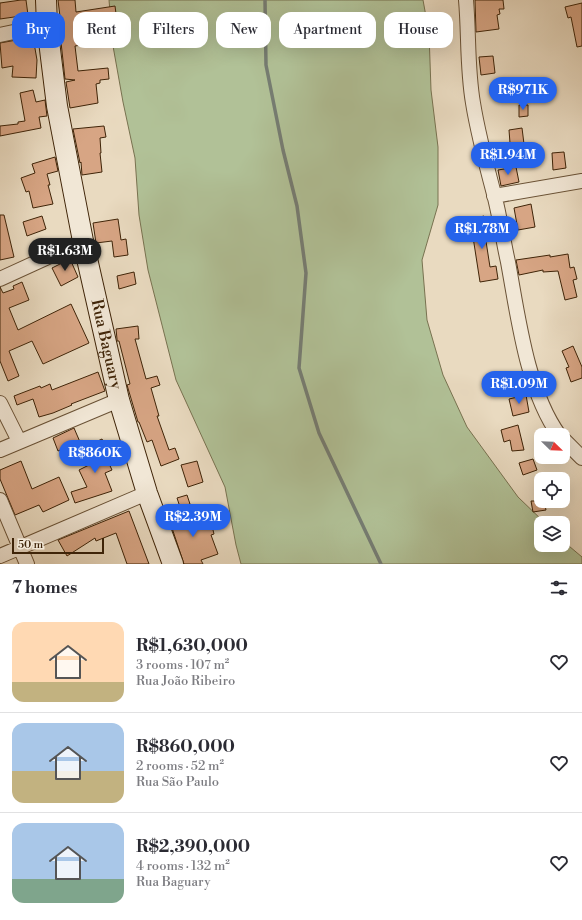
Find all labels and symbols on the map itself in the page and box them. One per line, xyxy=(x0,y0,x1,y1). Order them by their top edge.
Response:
pin: R$971K xyxy=(490,77,556,111)
pin: R$1.94M xyxy=(471,142,545,176)
pin: R$1.78M xyxy=(445,216,519,250)
pin: R$1.63M xyxy=(28,238,102,272)
street label: Rua Baguary xyxy=(86,297,126,391)
pin: R$1.09M xyxy=(482,371,556,405)
north arrow xyxy=(534,428,570,464)
pin: R$860K xyxy=(62,440,128,474)
pin: R$2.39M xyxy=(156,504,230,538)
scale bar xyxy=(12,536,104,555)

